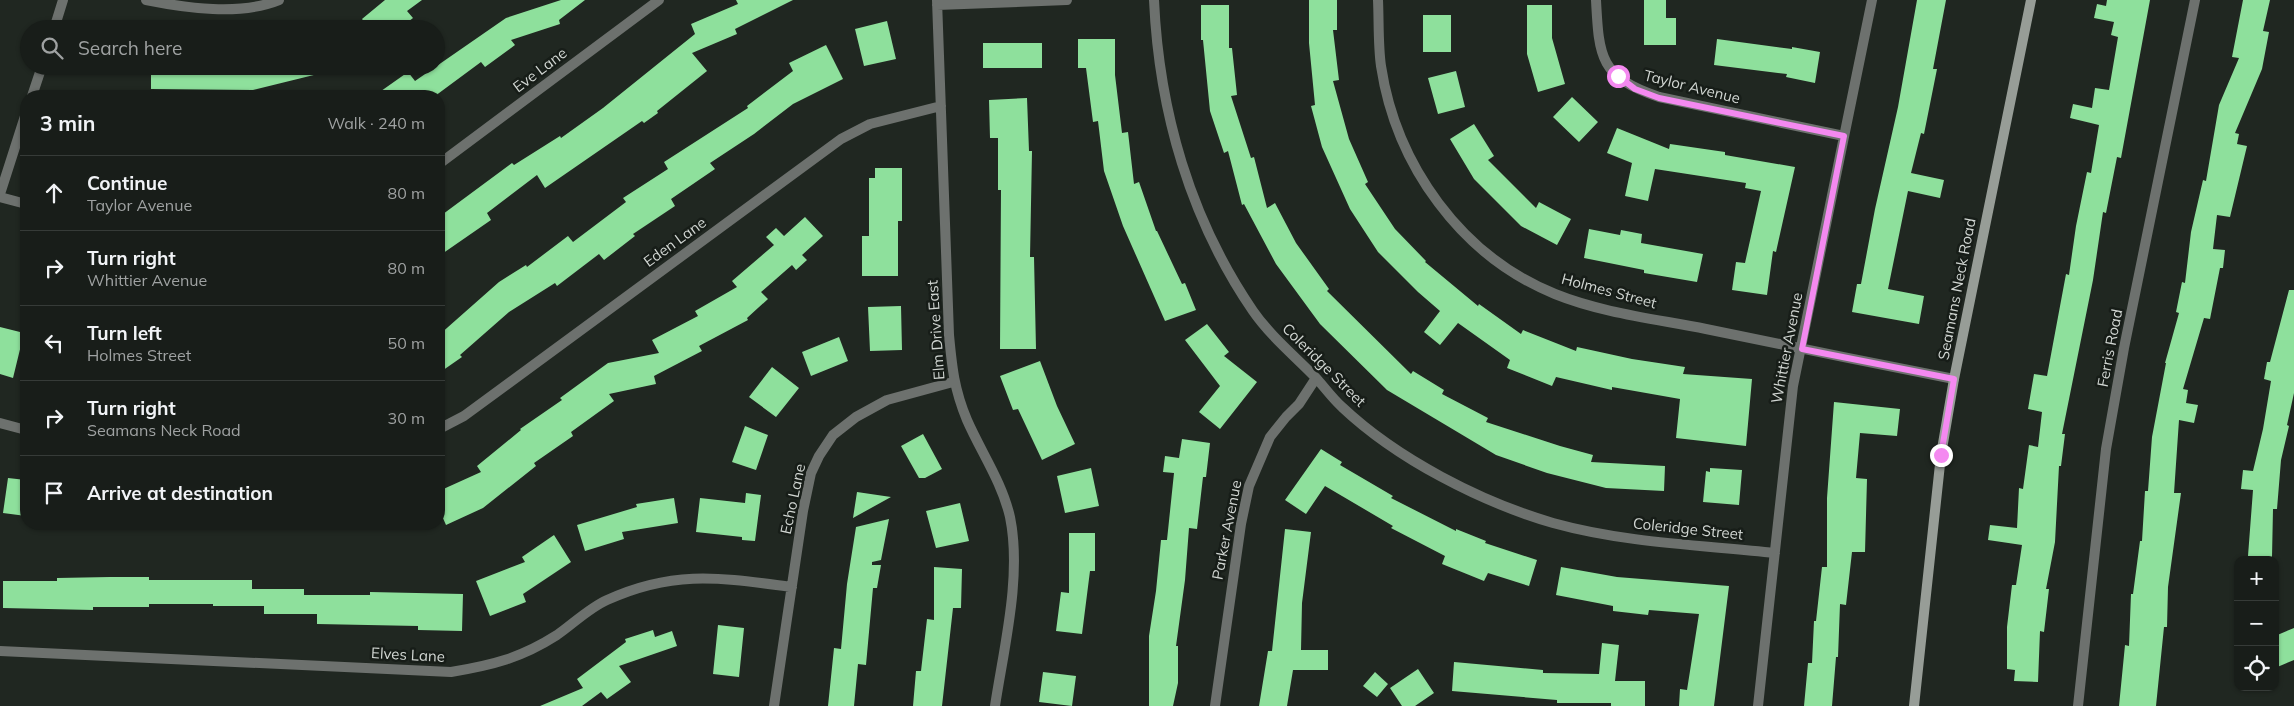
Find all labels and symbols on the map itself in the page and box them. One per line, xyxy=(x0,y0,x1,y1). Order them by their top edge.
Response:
street label: Eve Lane xyxy=(509,43,570,96)
route start xyxy=(1607,65,1630,88)
street label: Taylor Avenue xyxy=(1642,65,1742,108)
street label: Eden Lane xyxy=(640,213,710,271)
street label: Seamans Neck Road xyxy=(1933,216,1980,361)
street label: Holmes Street xyxy=(1559,269,1659,312)
street label: Elm Drive East xyxy=(923,280,948,381)
street label: Whittier Avenue xyxy=(1766,291,1807,405)
street label: Ferris Road xyxy=(2093,307,2126,388)
street label: Coleridge Street xyxy=(1279,319,1370,410)
route end xyxy=(1930,444,1953,467)
street label: Echo Lane xyxy=(776,462,809,536)
street label: Parker Avenue xyxy=(1208,478,1245,581)
street label: Coleridge Street xyxy=(1632,513,1744,544)
street label: Elves Lane xyxy=(371,643,445,666)

